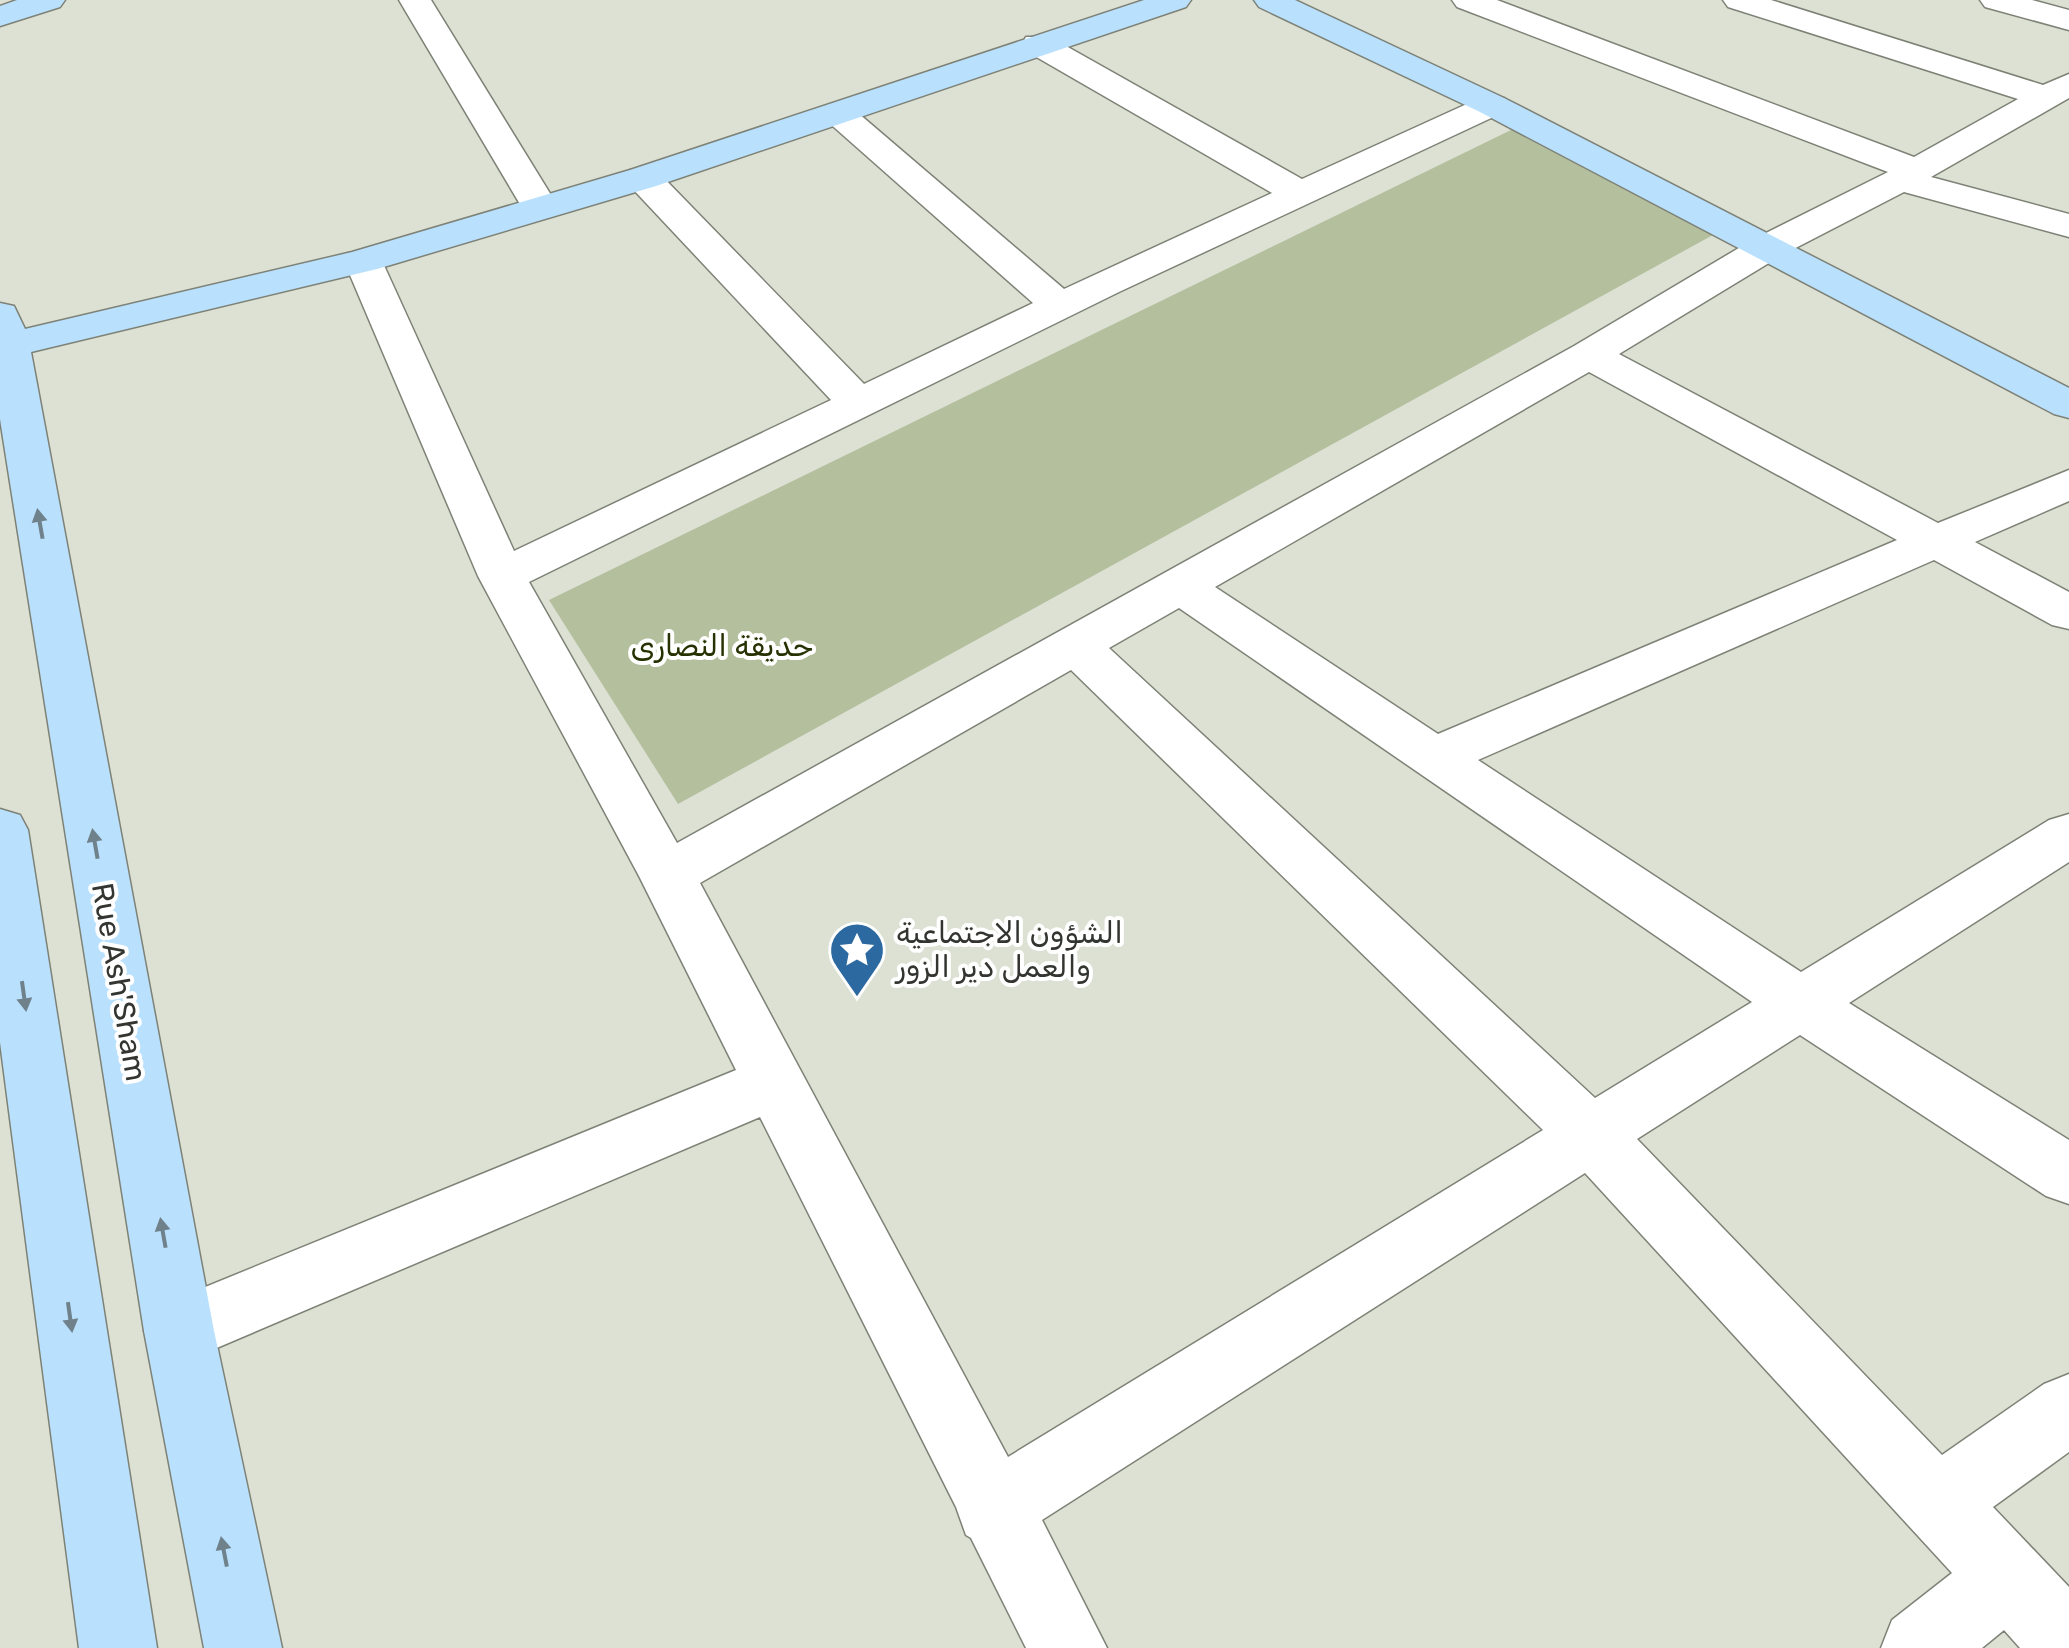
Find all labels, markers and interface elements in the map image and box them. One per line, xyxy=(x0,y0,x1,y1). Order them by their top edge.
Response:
one-way arrow xyxy=(32,507,47,539)
park label: حديقة النصارى xyxy=(631,628,813,664)
one-way arrow xyxy=(87,828,102,859)
street label: Rue Ash'Sham xyxy=(84,880,154,1084)
place label: الشؤون الاجتماعية والعمل دير الزور xyxy=(894,915,1123,985)
place icon: الشؤون الاجتماعية والعمل دير الزور xyxy=(827,920,887,999)
one-way arrow xyxy=(16,980,32,1012)
one-way arrow xyxy=(155,1217,170,1248)
one-way arrow xyxy=(63,1302,79,1334)
one-way arrow xyxy=(215,1537,231,1568)

